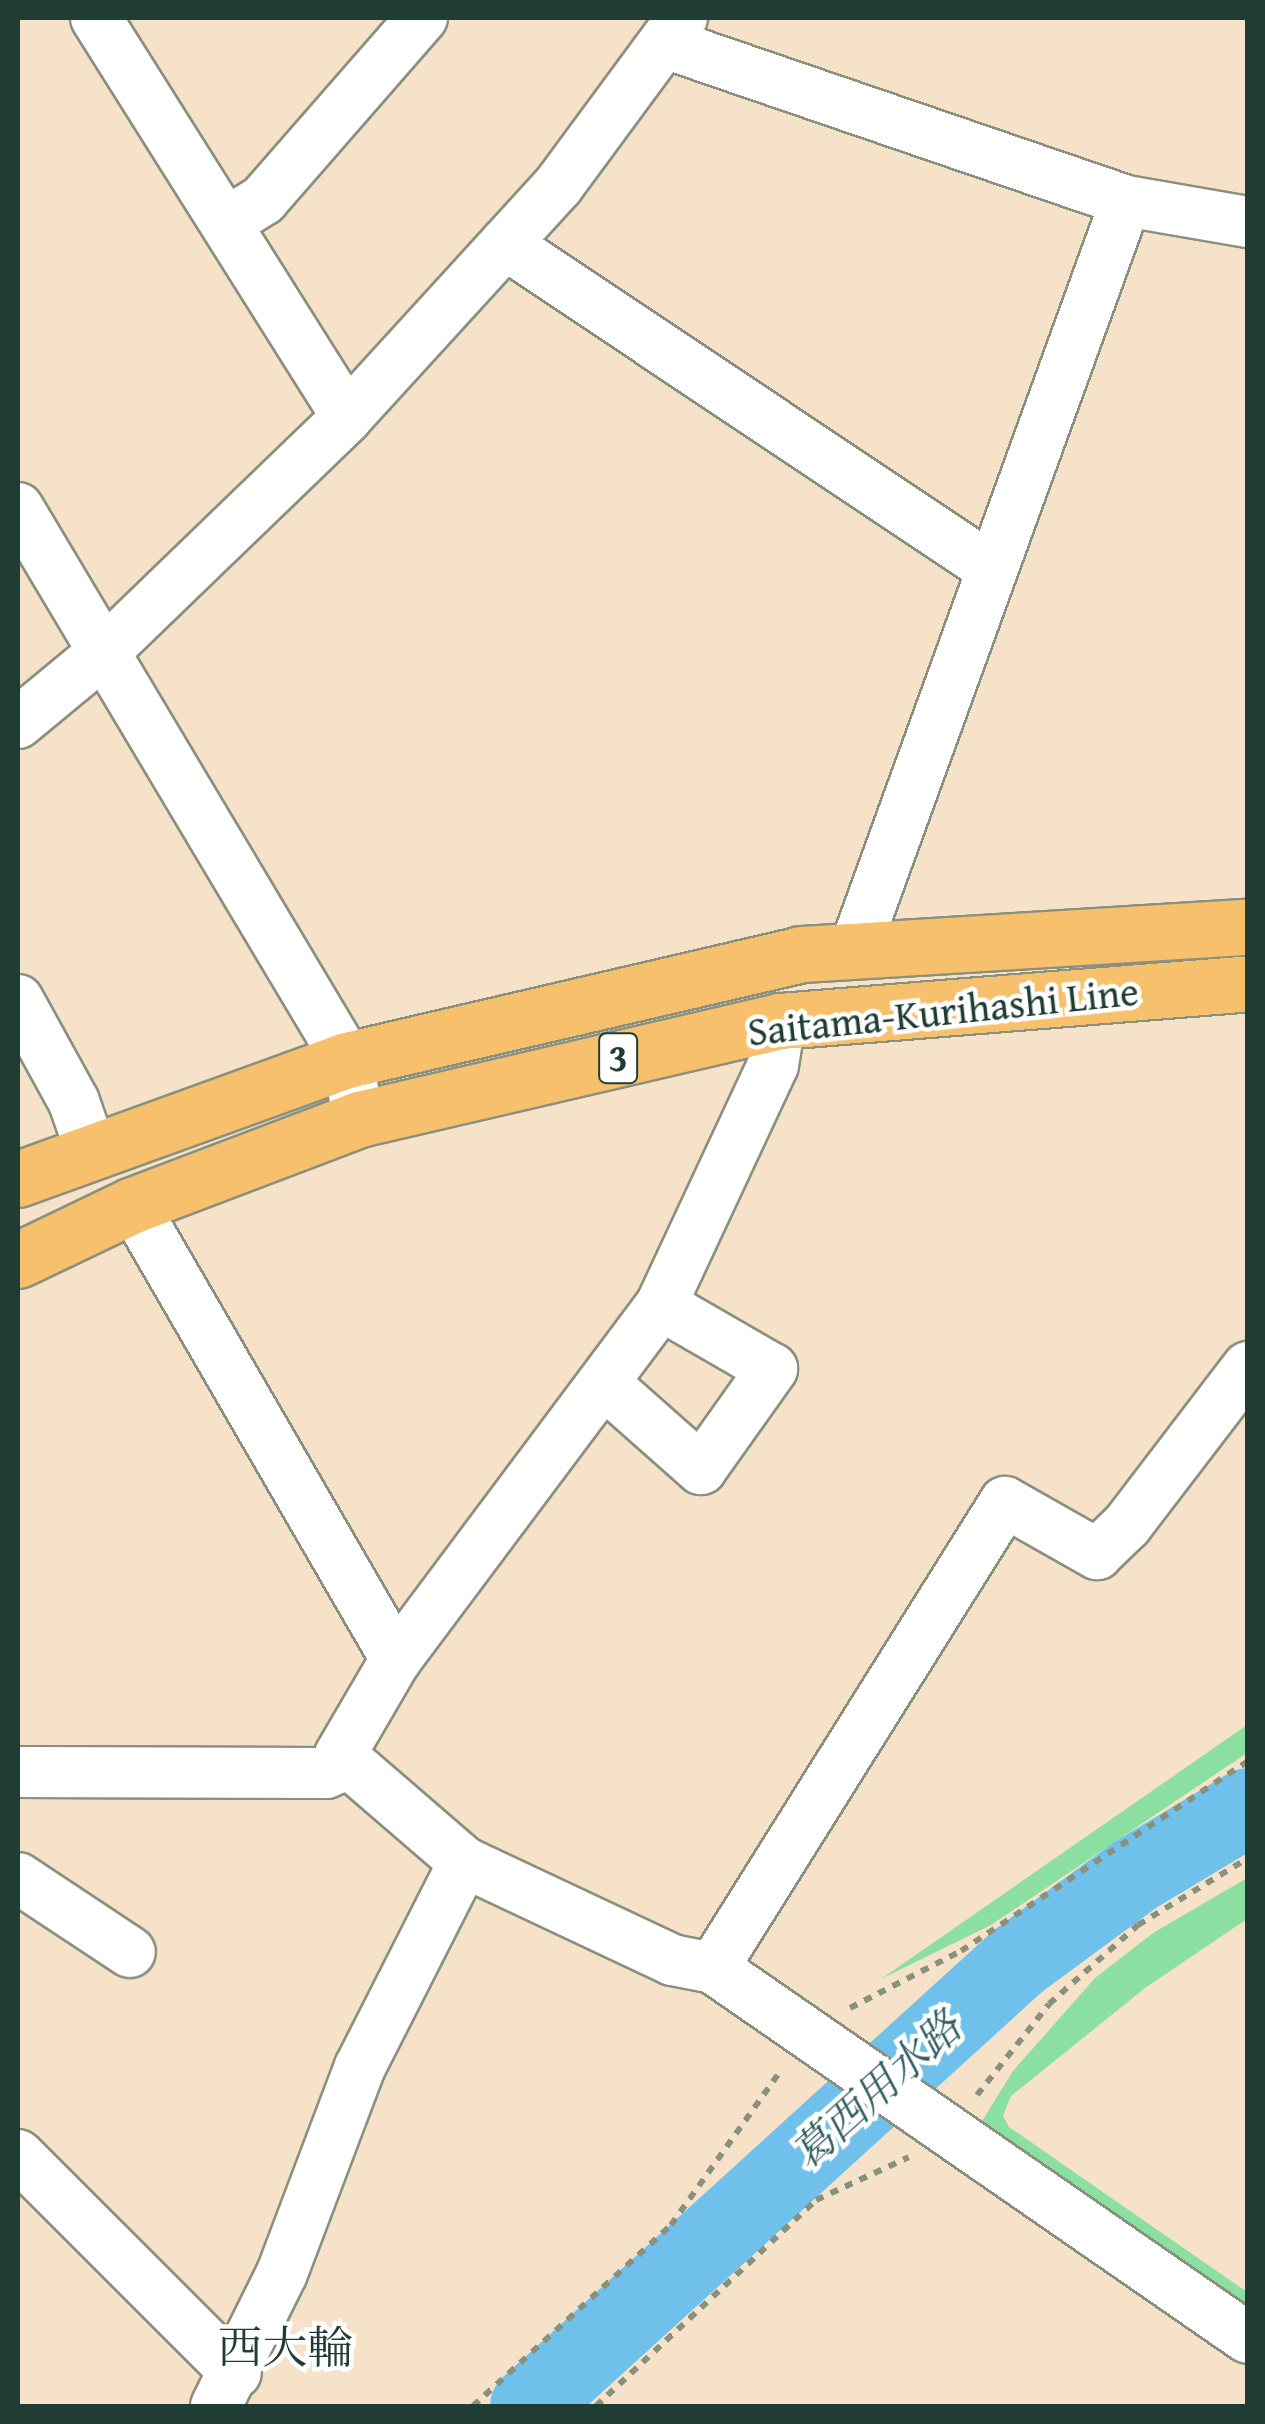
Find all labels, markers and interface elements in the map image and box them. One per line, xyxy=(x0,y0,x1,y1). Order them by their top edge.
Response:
street label: Saitama-Kurihashi Line xyxy=(745,967,1141,1055)
road number: 3 xyxy=(598,1025,638,1091)
water label: 葛西用水路 xyxy=(781,2001,971,2179)
district label: 西大輪 xyxy=(218,2320,352,2374)

